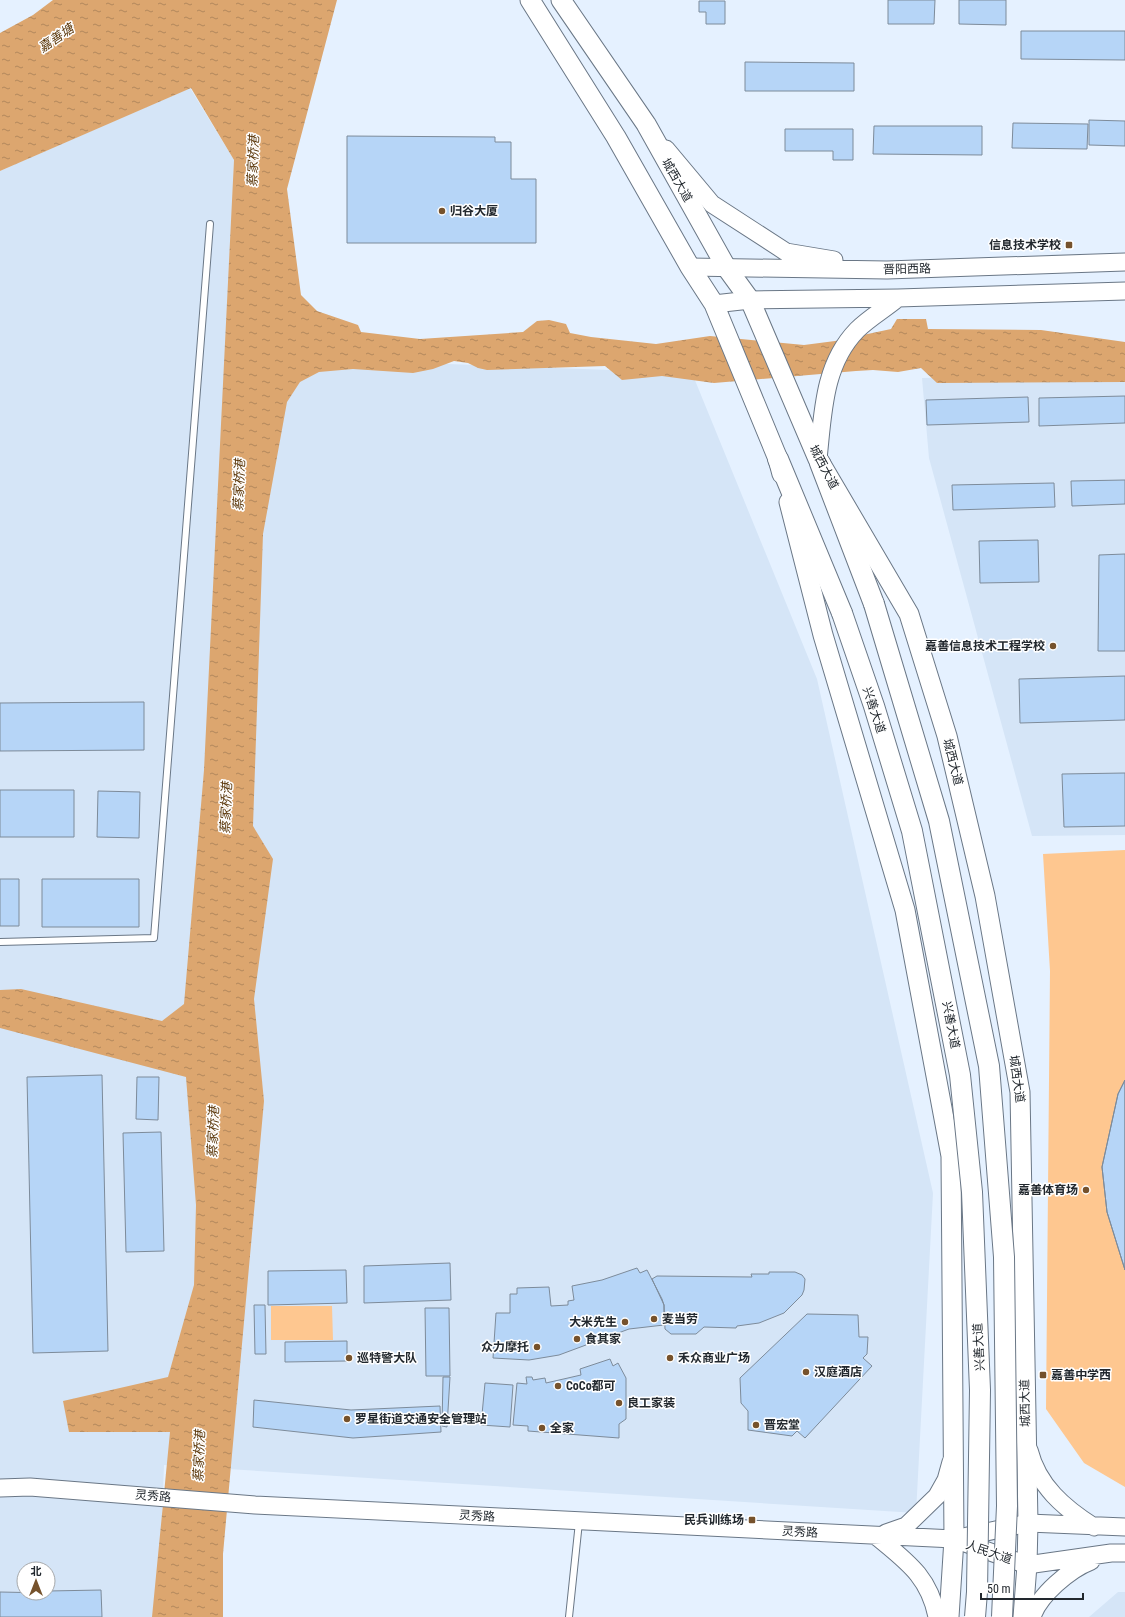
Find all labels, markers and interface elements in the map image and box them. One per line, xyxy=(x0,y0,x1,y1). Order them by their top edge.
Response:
water label: 嘉善塘 xyxy=(36,20,78,55)
water label: 蔡家桥港 xyxy=(245,133,261,187)
street label: 城西大道 xyxy=(659,156,695,204)
place label: 归谷大厦 xyxy=(450,204,498,218)
marker: 归谷大厦 xyxy=(437,206,447,216)
place label: 信息技术学校 xyxy=(989,238,1061,252)
marker: 信息技术学校 xyxy=(1064,240,1074,250)
street label: 晋阳西路 xyxy=(883,262,931,276)
street label: 城西大道 xyxy=(807,443,841,491)
water label: 蔡家桥港 xyxy=(231,457,247,511)
place label: 嘉善信息技术工程学校 xyxy=(925,639,1045,653)
marker: 嘉善信息技术工程学校 xyxy=(1048,641,1058,651)
street label: 兴善大道 xyxy=(860,685,888,735)
street label: 城西大道 xyxy=(940,737,966,787)
water label: 蔡家桥港 xyxy=(218,780,234,834)
street label: 兴善大道 xyxy=(940,1000,962,1050)
street label: 城西大道 xyxy=(1007,1054,1027,1104)
water label: 蔡家桥港 xyxy=(205,1104,221,1158)
place label: 嘉善体育场 xyxy=(1018,1183,1078,1197)
marker: 嘉善体育场 xyxy=(1081,1185,1091,1195)
place label: 麦当劳 xyxy=(662,1312,698,1326)
marker: 麦当劳 xyxy=(649,1314,659,1324)
place label: 大米先生 xyxy=(569,1315,617,1329)
marker: 大米先生 xyxy=(620,1317,630,1327)
street label: 兴善大道 xyxy=(971,1323,987,1371)
place label: 食其家 xyxy=(585,1332,621,1346)
marker: 食其家 xyxy=(572,1334,582,1344)
place label: 众力摩托 xyxy=(481,1340,529,1354)
marker: 众力摩托 xyxy=(532,1342,542,1352)
place label: 巡特警大队 xyxy=(357,1351,417,1365)
place label: 禾众商业广场 xyxy=(678,1351,750,1365)
marker: 巡特警大队 xyxy=(344,1353,354,1363)
marker: 禾众商业广场 xyxy=(665,1353,675,1363)
place label: 汉庭酒店 xyxy=(814,1365,862,1379)
marker: 汉庭酒店 xyxy=(801,1367,811,1377)
place label: 嘉善中学西 xyxy=(1051,1368,1111,1382)
marker: 嘉善中学西 xyxy=(1038,1370,1048,1380)
place label: CoCo都可 xyxy=(566,1379,616,1393)
street label: 城西大道 xyxy=(1018,1379,1032,1427)
marker: CoCo都可 xyxy=(553,1381,563,1391)
place label: 良工家装 xyxy=(627,1396,675,1410)
marker: 良工家装 xyxy=(614,1398,624,1408)
place label: 罗星街道交通安全管理站 xyxy=(355,1412,487,1426)
marker: 罗星街道交通安全管理站 xyxy=(342,1414,352,1424)
place label: 晋宏堂 xyxy=(764,1418,800,1432)
marker: 晋宏堂 xyxy=(751,1420,761,1430)
place label: 全家 xyxy=(550,1421,574,1435)
marker: 全家 xyxy=(537,1423,547,1433)
water label: 蔡家桥港 xyxy=(191,1428,207,1482)
street label: 灵秀路 xyxy=(134,1487,172,1505)
street label: 灵秀路 xyxy=(459,1508,495,1524)
place label: 民兵训练场 xyxy=(684,1513,744,1527)
marker: 民兵训练场 xyxy=(747,1515,757,1525)
street label: 灵秀路 xyxy=(782,1524,818,1540)
street label: 人民大道 xyxy=(964,1538,1014,1566)
north arrow xyxy=(16,1561,56,1601)
text: 北 xyxy=(31,1565,42,1578)
scale bar xyxy=(981,1575,1083,1601)
text: 50 m xyxy=(987,1582,1011,1596)

